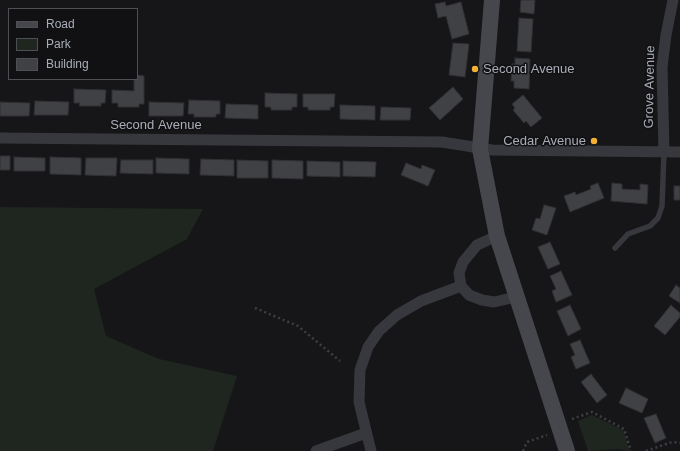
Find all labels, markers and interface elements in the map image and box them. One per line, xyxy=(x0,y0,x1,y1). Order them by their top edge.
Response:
legend xyxy=(8,8,138,80)
text: Road xyxy=(46,17,75,31)
text: Park xyxy=(46,37,71,51)
street label: Grove Avenue xyxy=(641,45,659,129)
text: Building xyxy=(46,57,89,71)
place label: Second Avenue xyxy=(483,61,575,77)
marker: Second Avenue xyxy=(470,64,480,74)
street label: Second Avenue xyxy=(110,117,202,133)
place label: Cedar Avenue xyxy=(503,133,586,149)
marker: Cedar Avenue xyxy=(589,136,599,146)

